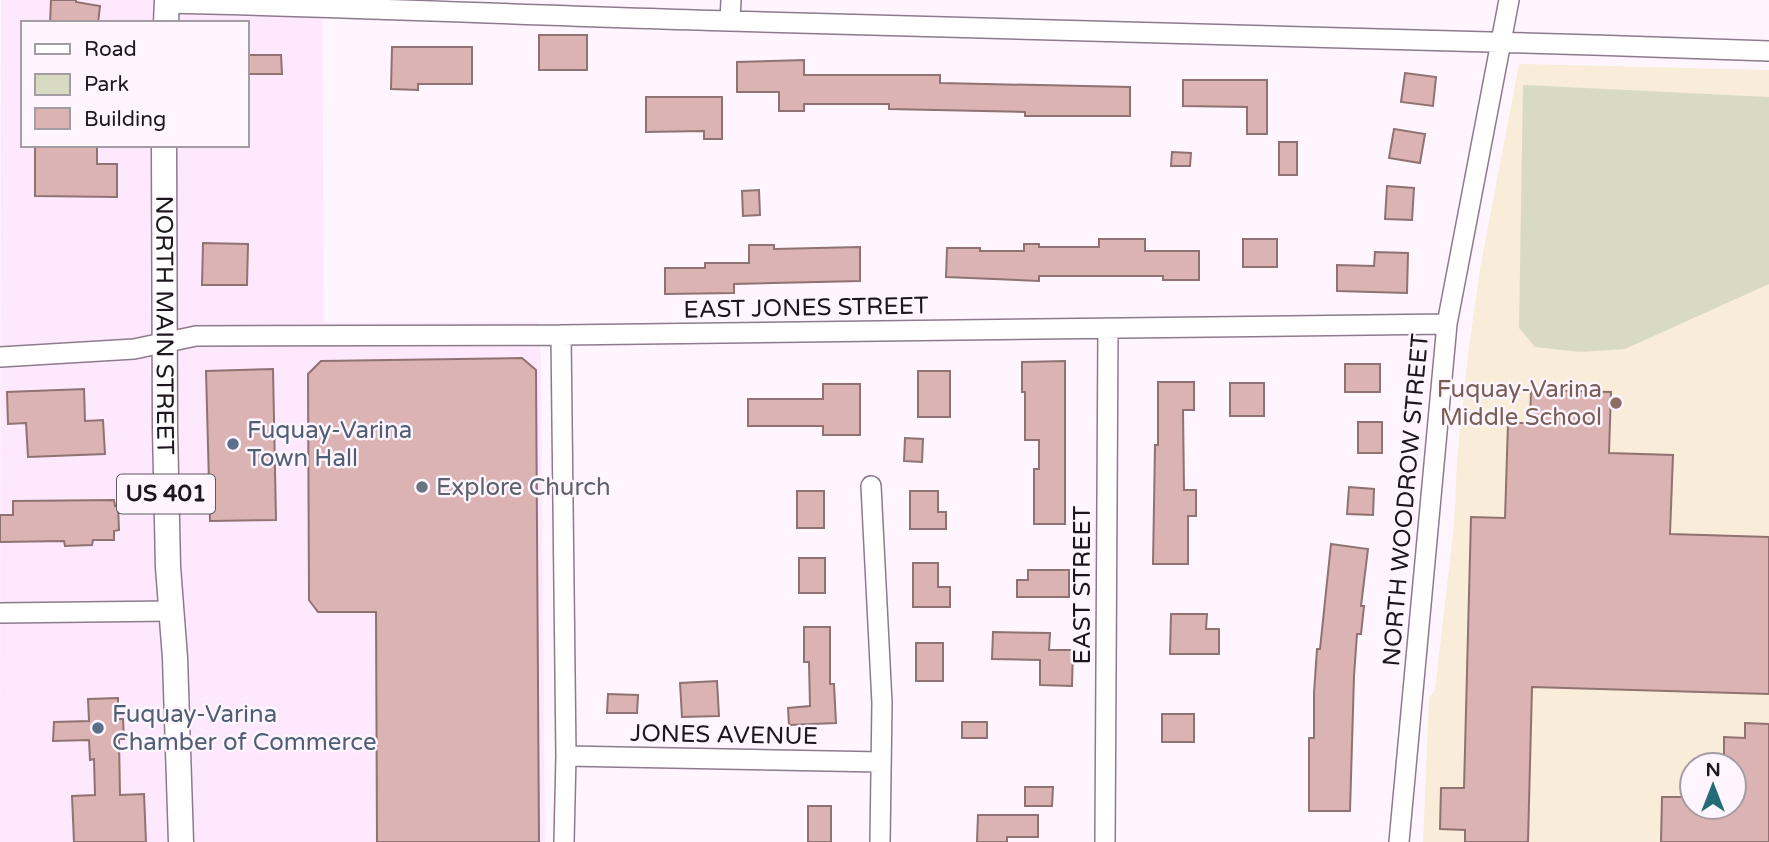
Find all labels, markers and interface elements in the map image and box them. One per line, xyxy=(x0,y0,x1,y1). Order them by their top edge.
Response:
legend xyxy=(21,21,248,147)
text: Road xyxy=(84,37,137,62)
text: Park xyxy=(84,72,129,97)
text: Building xyxy=(84,107,166,132)
street label: NORTH MAIN STREET xyxy=(150,195,180,455)
street label: EAST JONES STREET xyxy=(683,291,929,325)
street label: NORTH WOODROW STREET xyxy=(1377,332,1435,668)
place label: Fuquay-Varina Middle School xyxy=(1437,375,1602,432)
marker: Fuquay-Varina Middle School xyxy=(1608,395,1624,411)
place label: Fuquay-Varina Town Hall xyxy=(247,416,412,473)
marker: Fuquay-Varina Town Hall xyxy=(225,436,241,452)
place label: Explore Church xyxy=(436,473,611,502)
road number: US 401 xyxy=(117,474,215,514)
marker: Explore Church xyxy=(414,479,430,495)
street label: EAST STREET xyxy=(1068,505,1097,664)
place label: Fuquay-Varina Chamber of Commerce xyxy=(112,700,377,757)
street label: JONES AVENUE xyxy=(630,719,818,751)
marker: Fuquay-Varina Chamber of Commerce xyxy=(90,720,106,736)
north arrow xyxy=(1678,751,1748,821)
text: N xyxy=(1705,759,1721,781)

